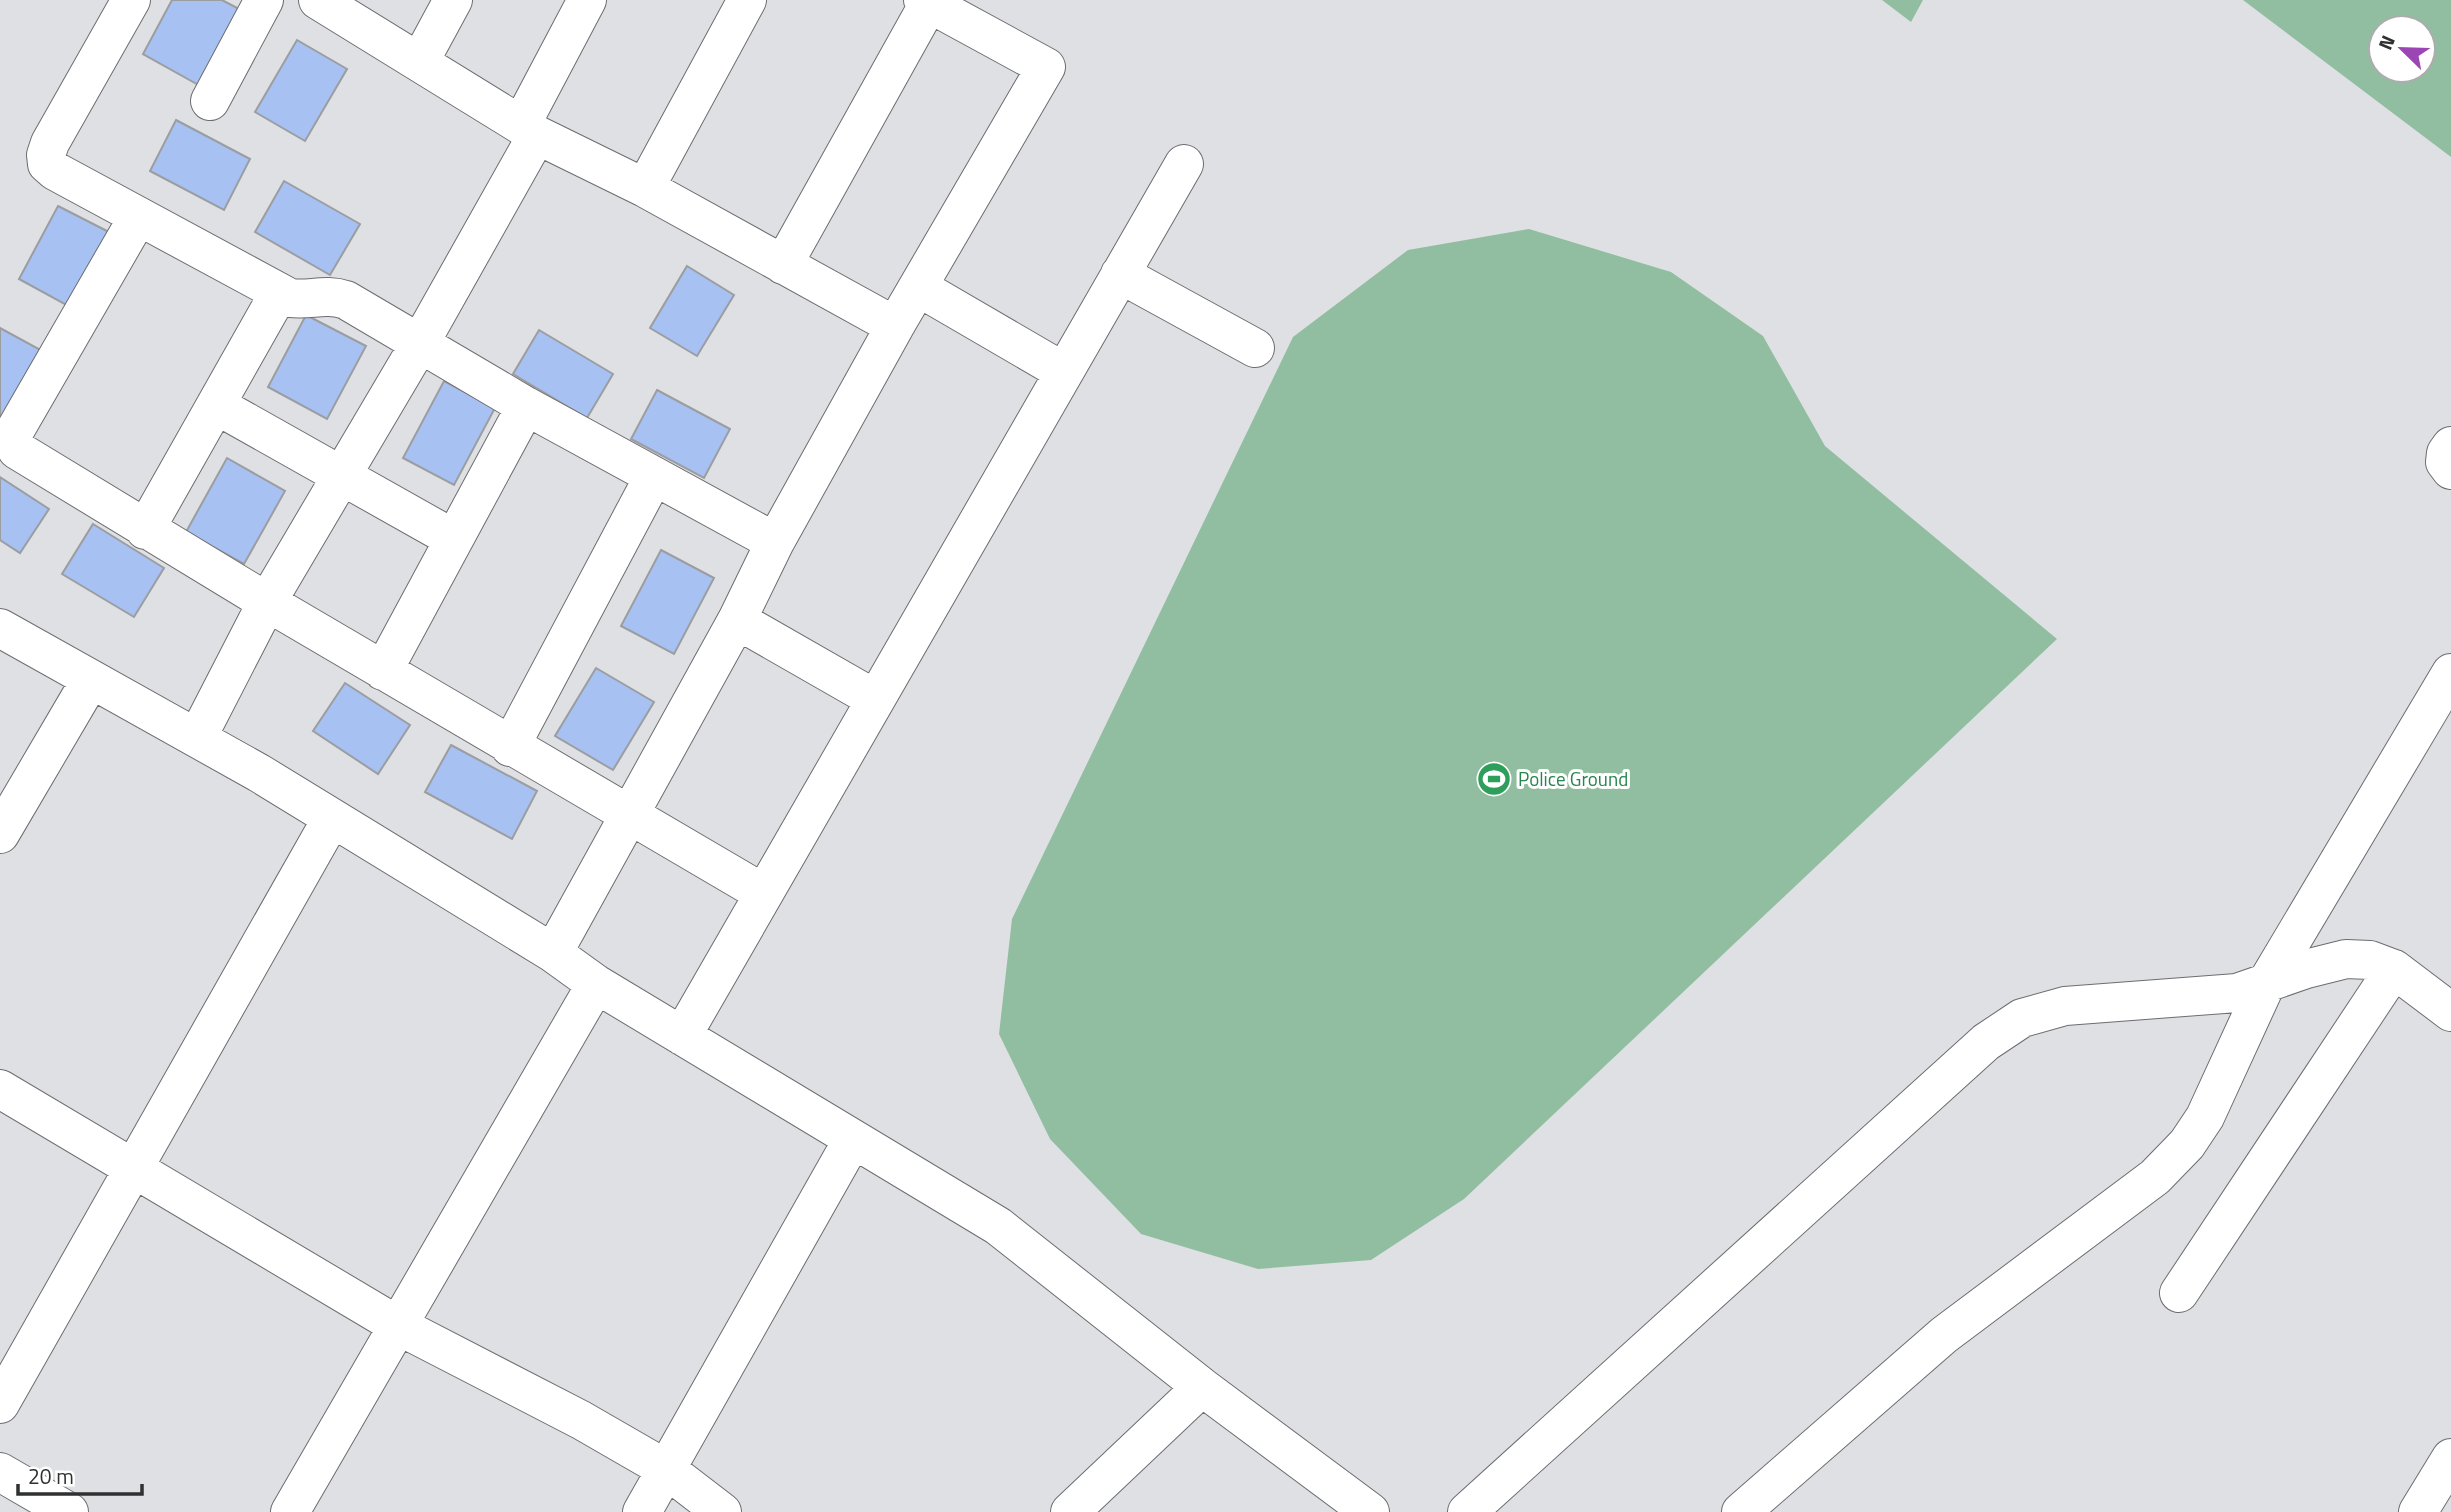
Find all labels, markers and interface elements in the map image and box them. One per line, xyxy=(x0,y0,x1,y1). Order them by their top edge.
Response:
north arrow xyxy=(2367,14,2437,84)
text: N xyxy=(2370,30,2402,54)
sports icon: Police Ground xyxy=(1475,760,1513,798)
place label: Police Ground xyxy=(1518,764,1628,793)
scale bar xyxy=(18,1452,142,1496)
text: 20 m xyxy=(28,1460,74,1492)

